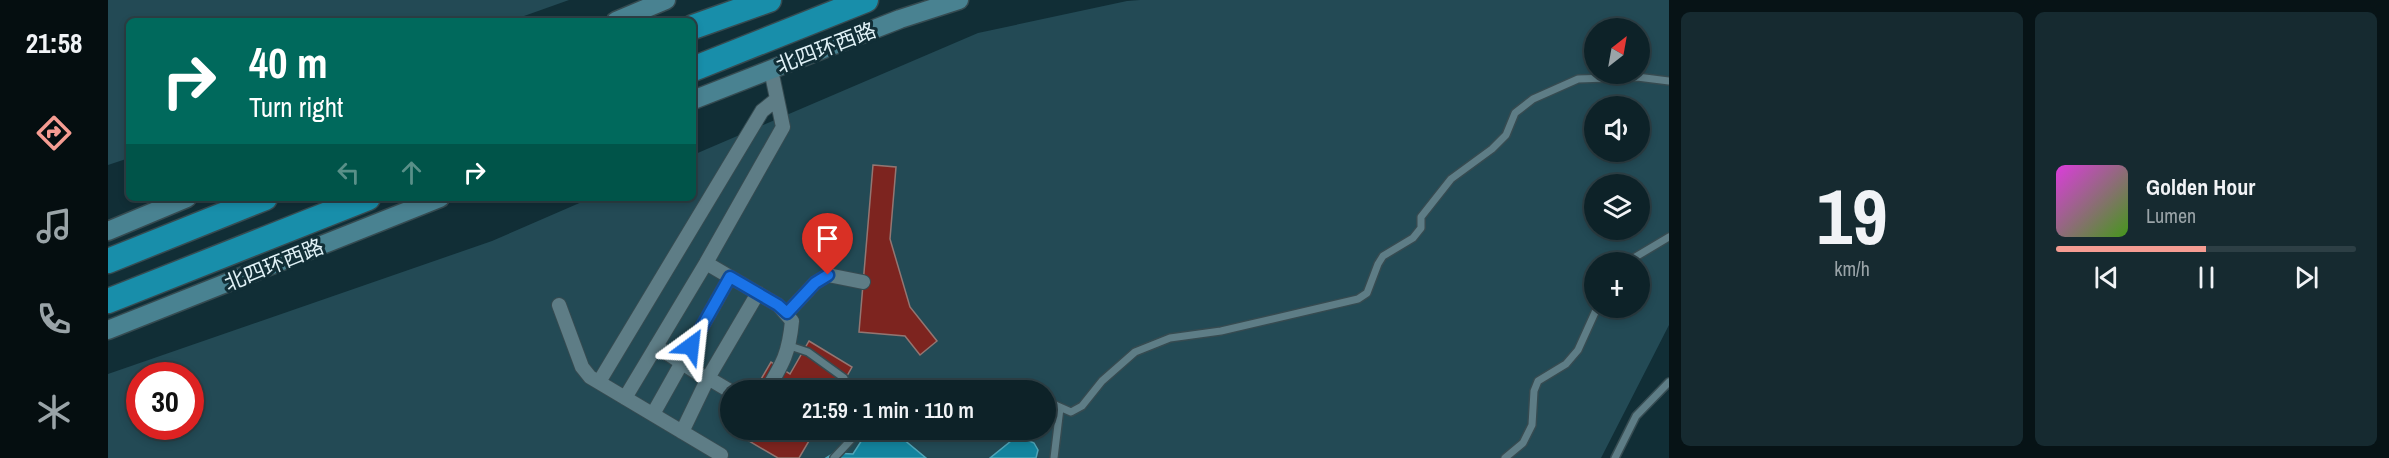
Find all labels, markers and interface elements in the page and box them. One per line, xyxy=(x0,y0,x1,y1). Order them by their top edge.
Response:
street label: 北四环西路 xyxy=(772,15,880,80)
north arrow xyxy=(1584,18,1650,84)
map controls xyxy=(1584,18,1650,318)
text: 21:58 xyxy=(26,25,82,61)
text: 40 m xyxy=(249,35,328,91)
icon: right xyxy=(150,42,228,120)
text: Turn right xyxy=(249,89,343,125)
button: sound xyxy=(1584,96,1650,162)
icon: directions xyxy=(33,112,75,154)
icon: left xyxy=(332,156,365,189)
icon: ahead xyxy=(395,156,428,189)
icon: right xyxy=(458,156,491,189)
text: 19 xyxy=(1816,163,1888,268)
text: Golden Hour xyxy=(2146,172,2255,202)
button: layers xyxy=(1584,174,1650,240)
text: Lumen xyxy=(2146,202,2196,229)
icon: music xyxy=(33,205,75,247)
pin xyxy=(802,213,853,275)
icon: arrive xyxy=(811,222,844,255)
street label: 北四环西路 xyxy=(220,231,328,298)
button: + xyxy=(1584,252,1650,318)
text: km/h xyxy=(1834,255,1870,282)
icon: previous xyxy=(2090,261,2123,294)
icon: pause xyxy=(2190,261,2223,294)
icon: next xyxy=(2290,261,2323,294)
icon: phone xyxy=(33,298,75,340)
position arrow xyxy=(659,314,723,378)
speed limit sign: 30 xyxy=(126,362,204,440)
icon: climate xyxy=(33,391,75,433)
text: 21:59 · 1 min · 110 m xyxy=(802,395,974,425)

